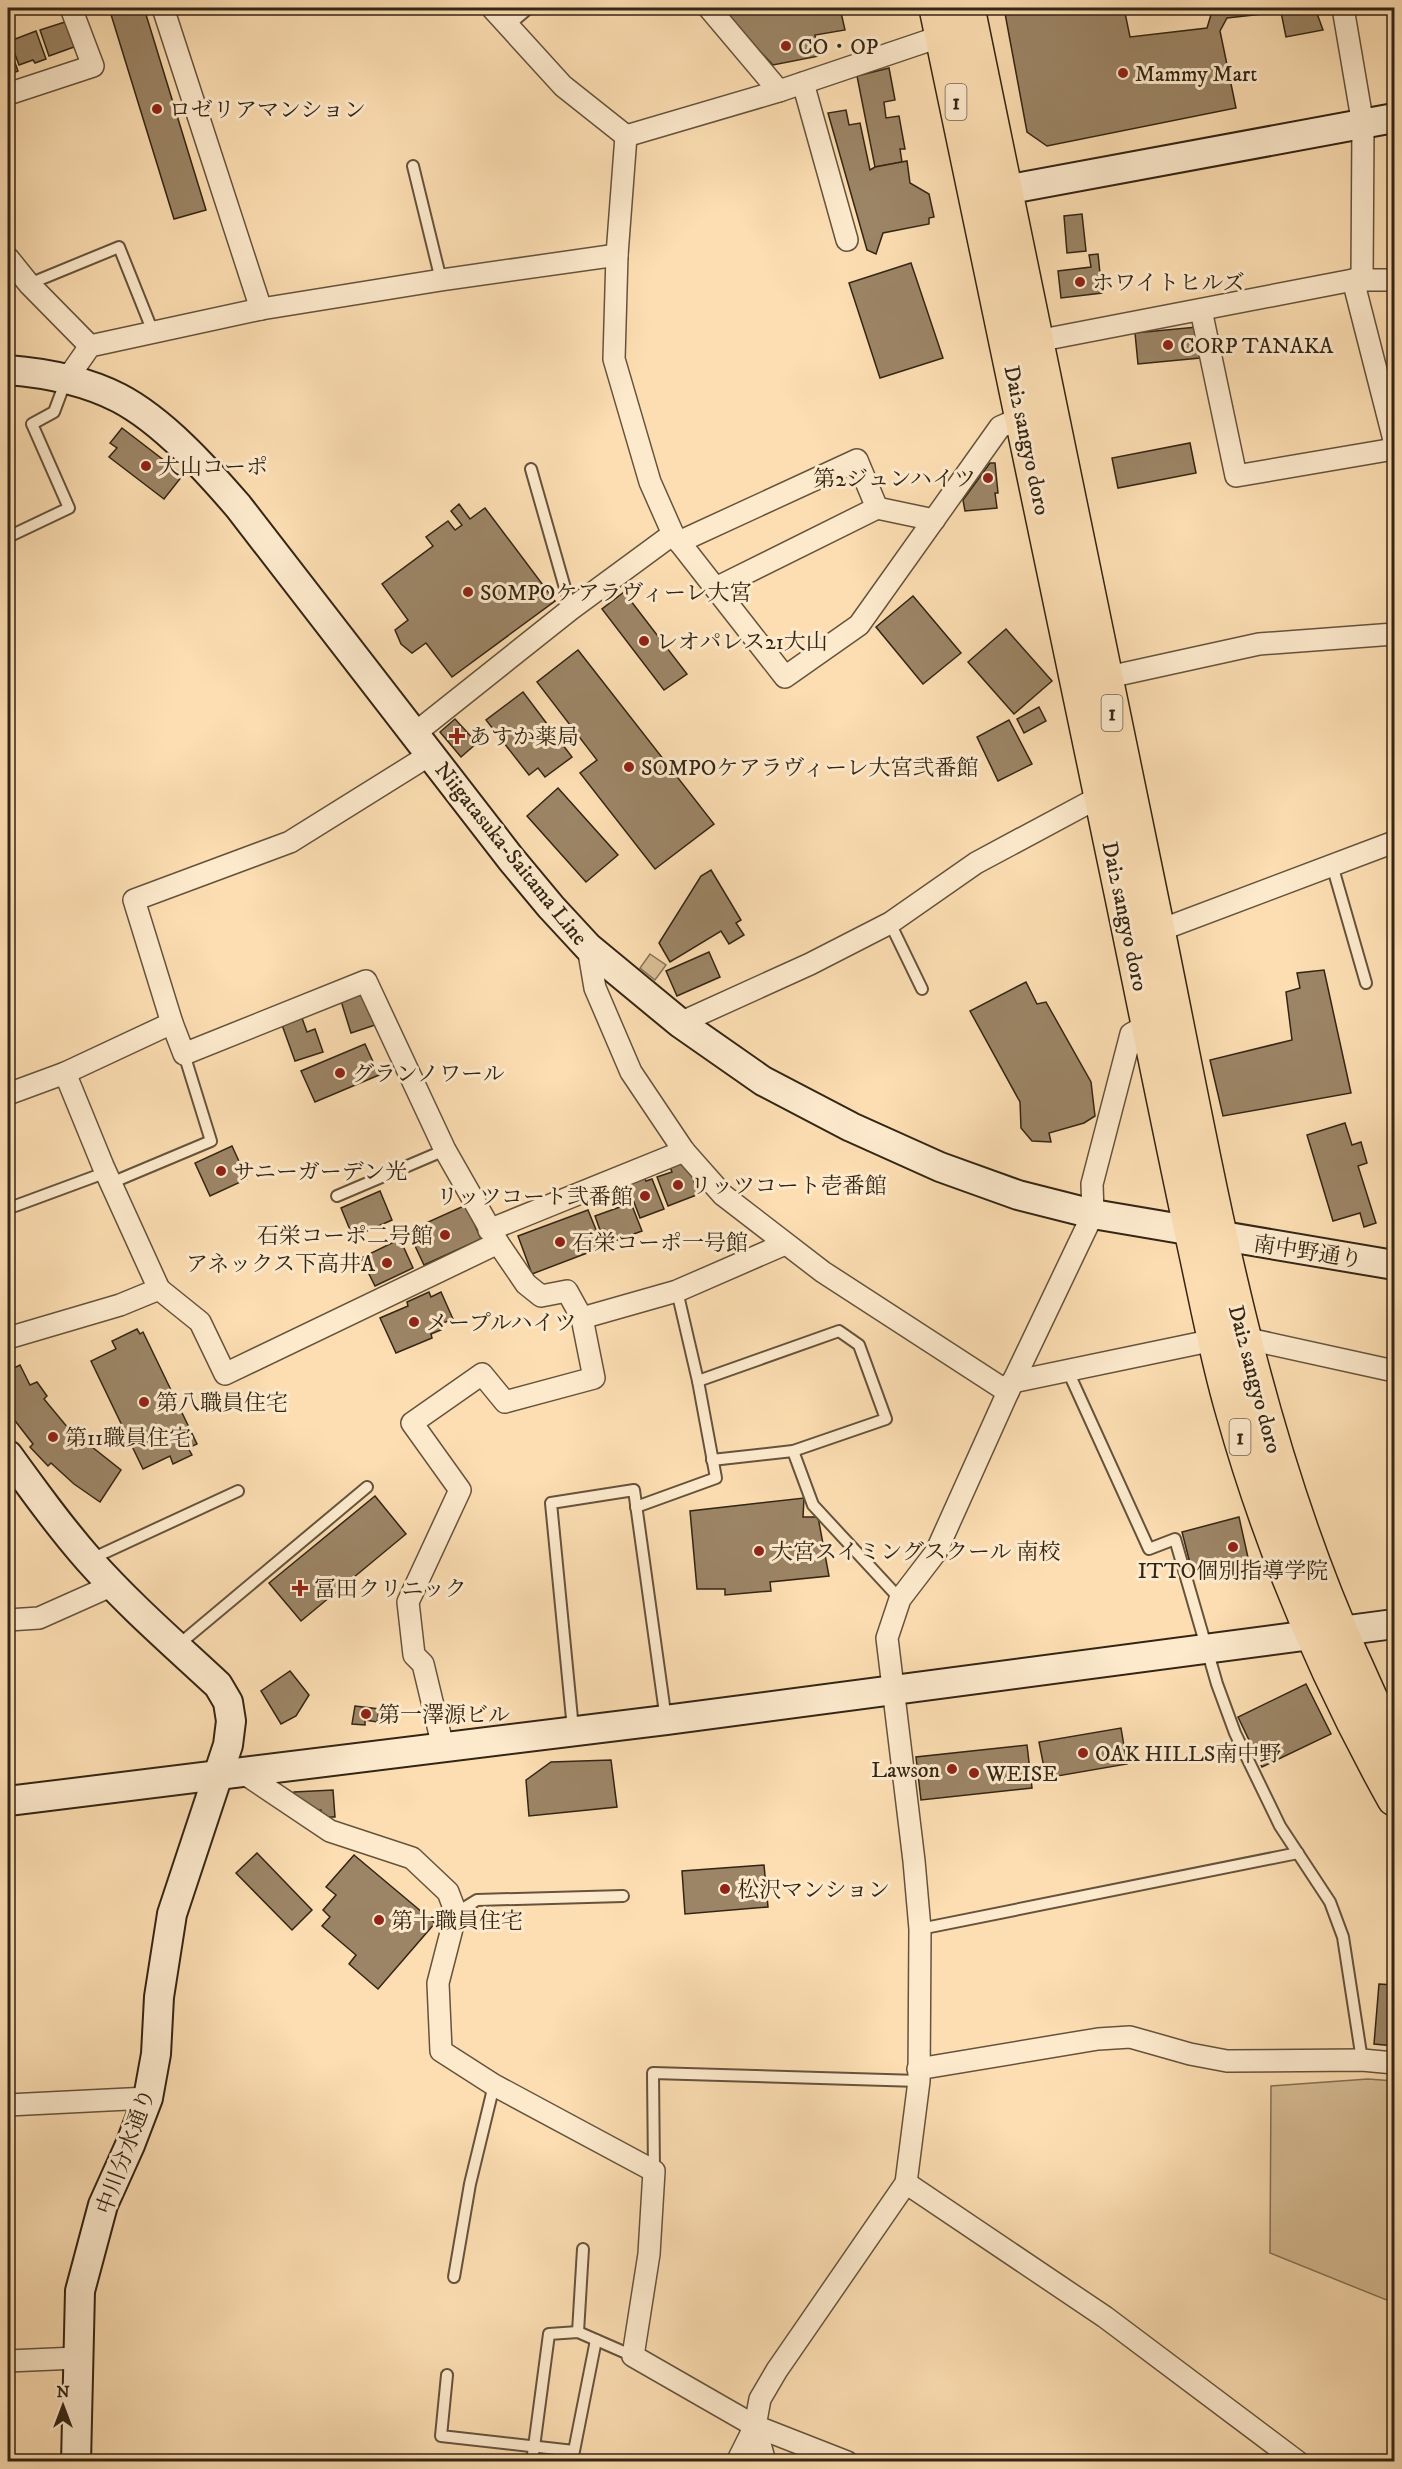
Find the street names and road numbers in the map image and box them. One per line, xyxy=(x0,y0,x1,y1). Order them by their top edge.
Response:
road number: 1 xyxy=(946,84,966,120)
street label: Dai2 sangyo doro xyxy=(997,363,1056,518)
road number: 1 xyxy=(1102,695,1122,731)
street label: Niigatasuka-Saitama Line xyxy=(429,757,593,951)
street label: Dai2 sangyo doro xyxy=(1095,839,1154,994)
street label: 南中野通り xyxy=(1251,1231,1364,1274)
street label: Dai2 sangyo doro xyxy=(1222,1302,1287,1456)
road number: 1 xyxy=(1230,1419,1250,1455)
street label: 中川分水通り xyxy=(91,2085,162,2218)

